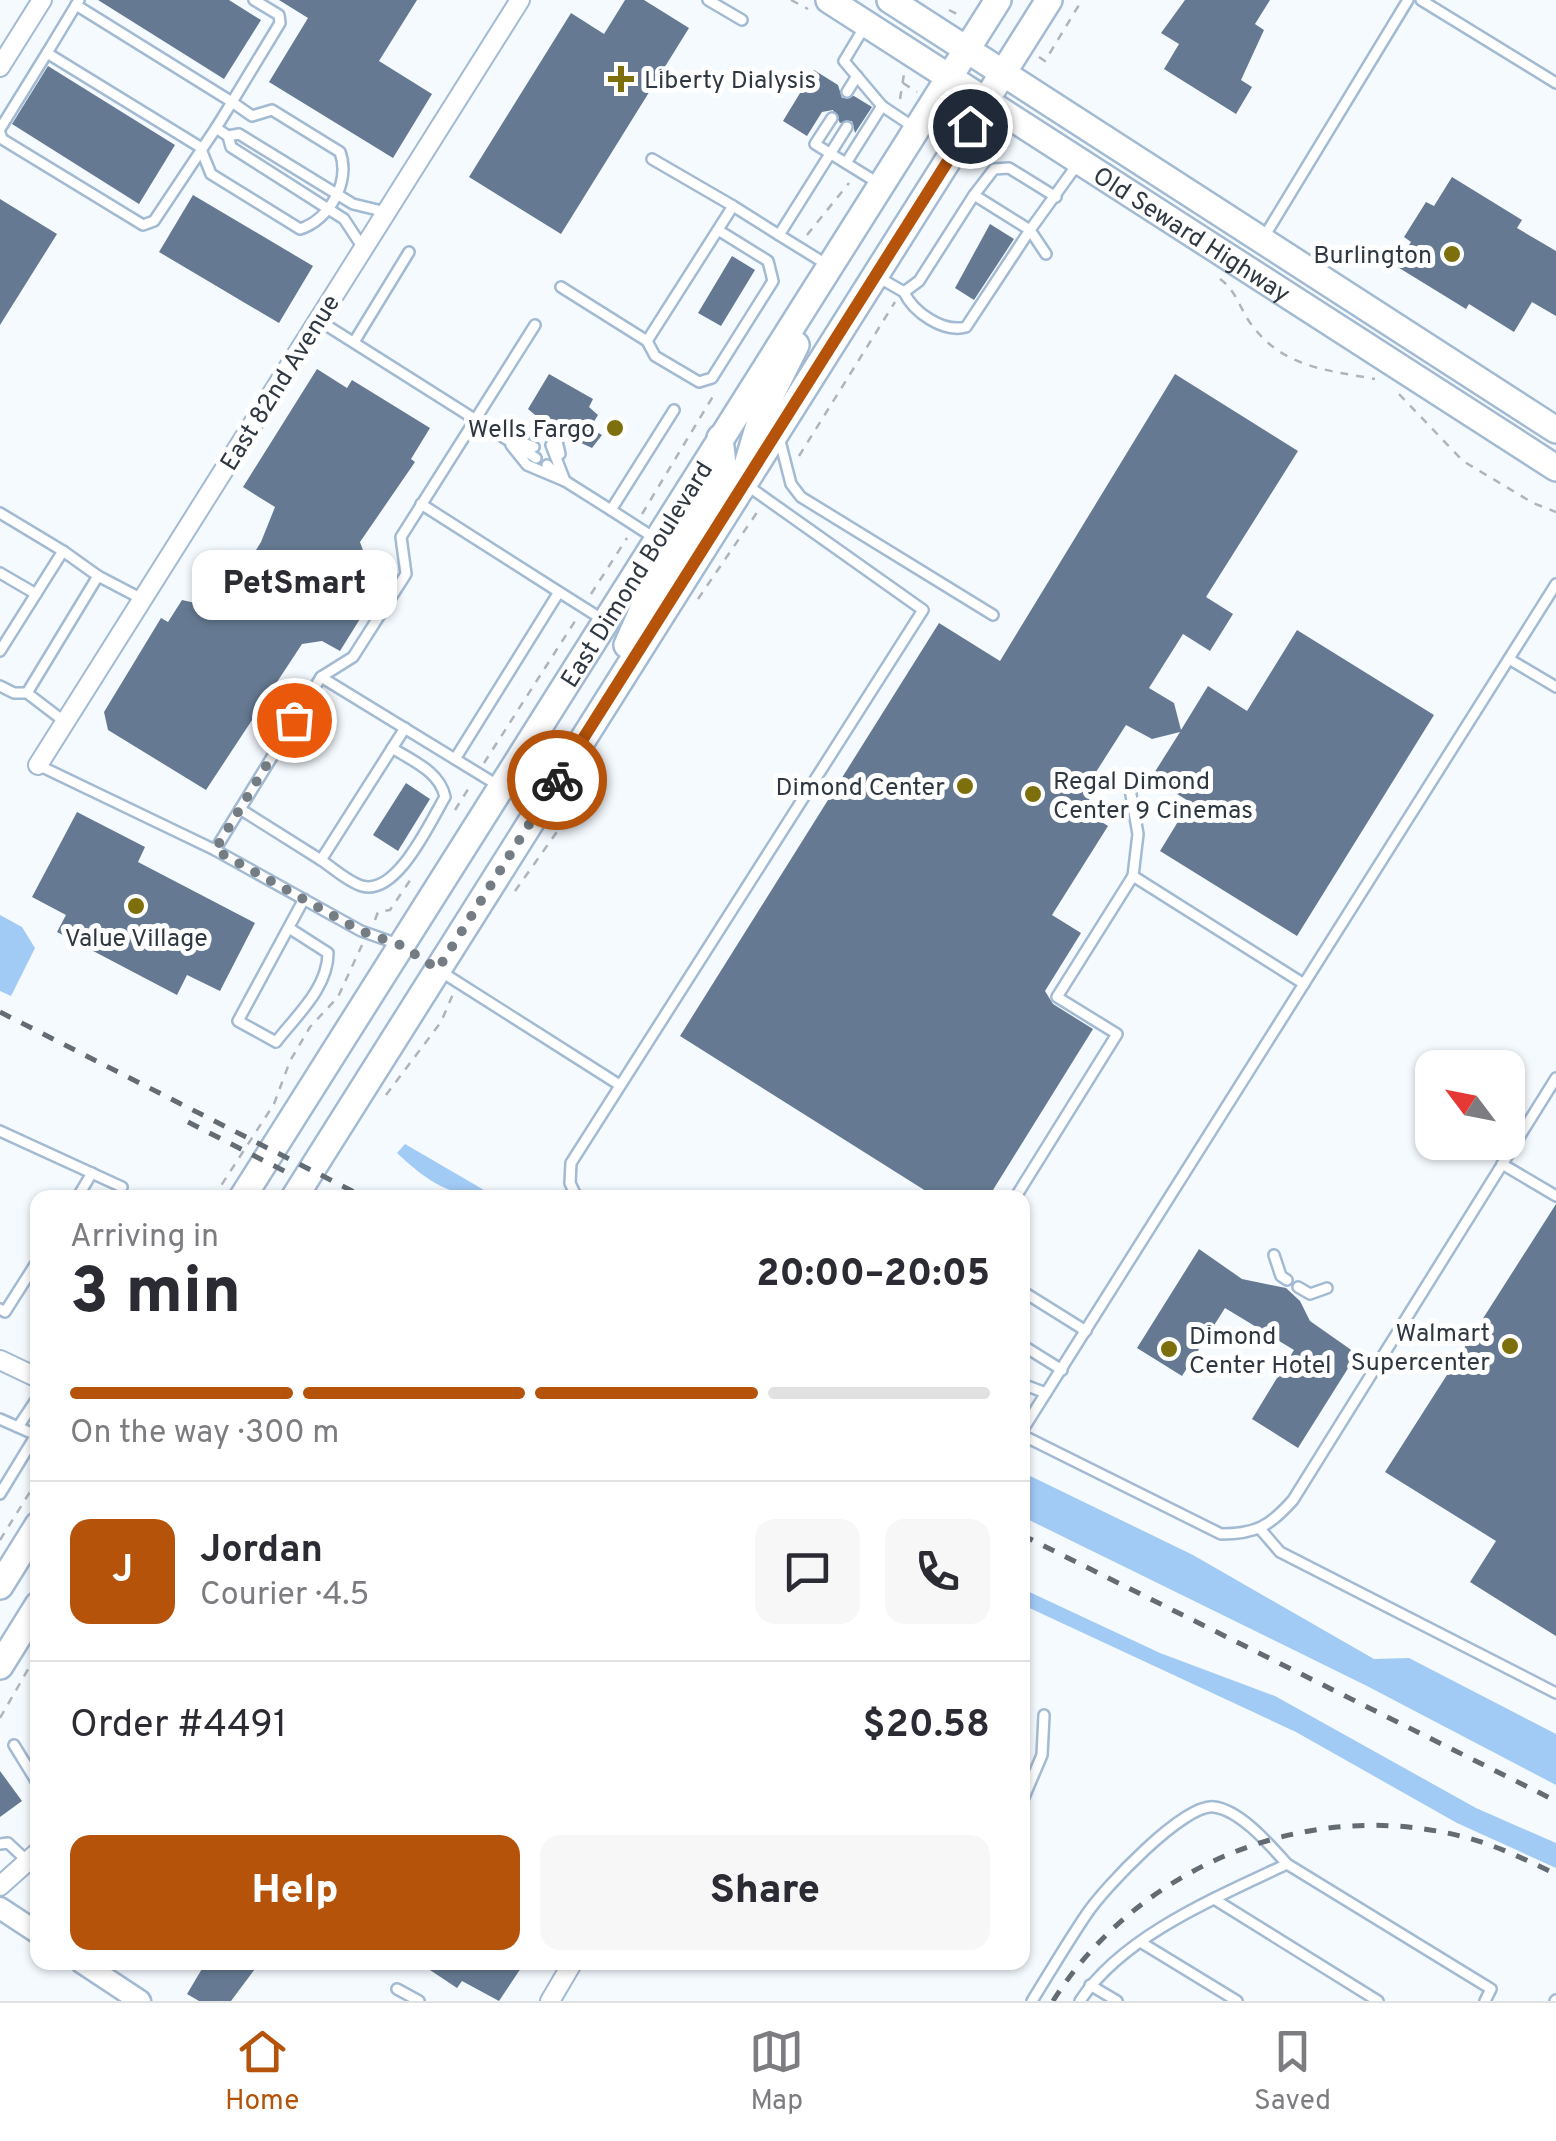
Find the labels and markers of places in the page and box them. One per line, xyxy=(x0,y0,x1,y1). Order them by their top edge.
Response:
marker: Liberty Dialysis xyxy=(608,66,634,92)
place label: Liberty Dialysis xyxy=(644,66,816,98)
pin xyxy=(928,84,1013,169)
place label: Burlington xyxy=(1313,241,1432,273)
marker: Burlington xyxy=(1441,243,1463,265)
place label: Wells Fargo xyxy=(468,415,595,447)
marker: Wells Fargo xyxy=(604,417,626,439)
callout: PetSmart xyxy=(192,550,396,620)
pin xyxy=(252,678,337,763)
place label: Regal Dimond Center 9 Cinemas xyxy=(1053,767,1253,828)
place label: Dimond Center xyxy=(776,773,945,805)
marker: Dimond Center xyxy=(954,775,976,797)
marker: Regal Dimond Center 9 Cinemas xyxy=(1022,783,1044,805)
marker: Value Village xyxy=(125,895,147,917)
place label: Value Village xyxy=(64,924,208,956)
place label: Walmart Supercenter xyxy=(1351,1319,1490,1380)
place label: Dimond Center Hotel xyxy=(1189,1322,1332,1383)
marker: Walmart Supercenter xyxy=(1499,1335,1521,1357)
marker: Dimond Center Hotel xyxy=(1158,1338,1180,1360)

